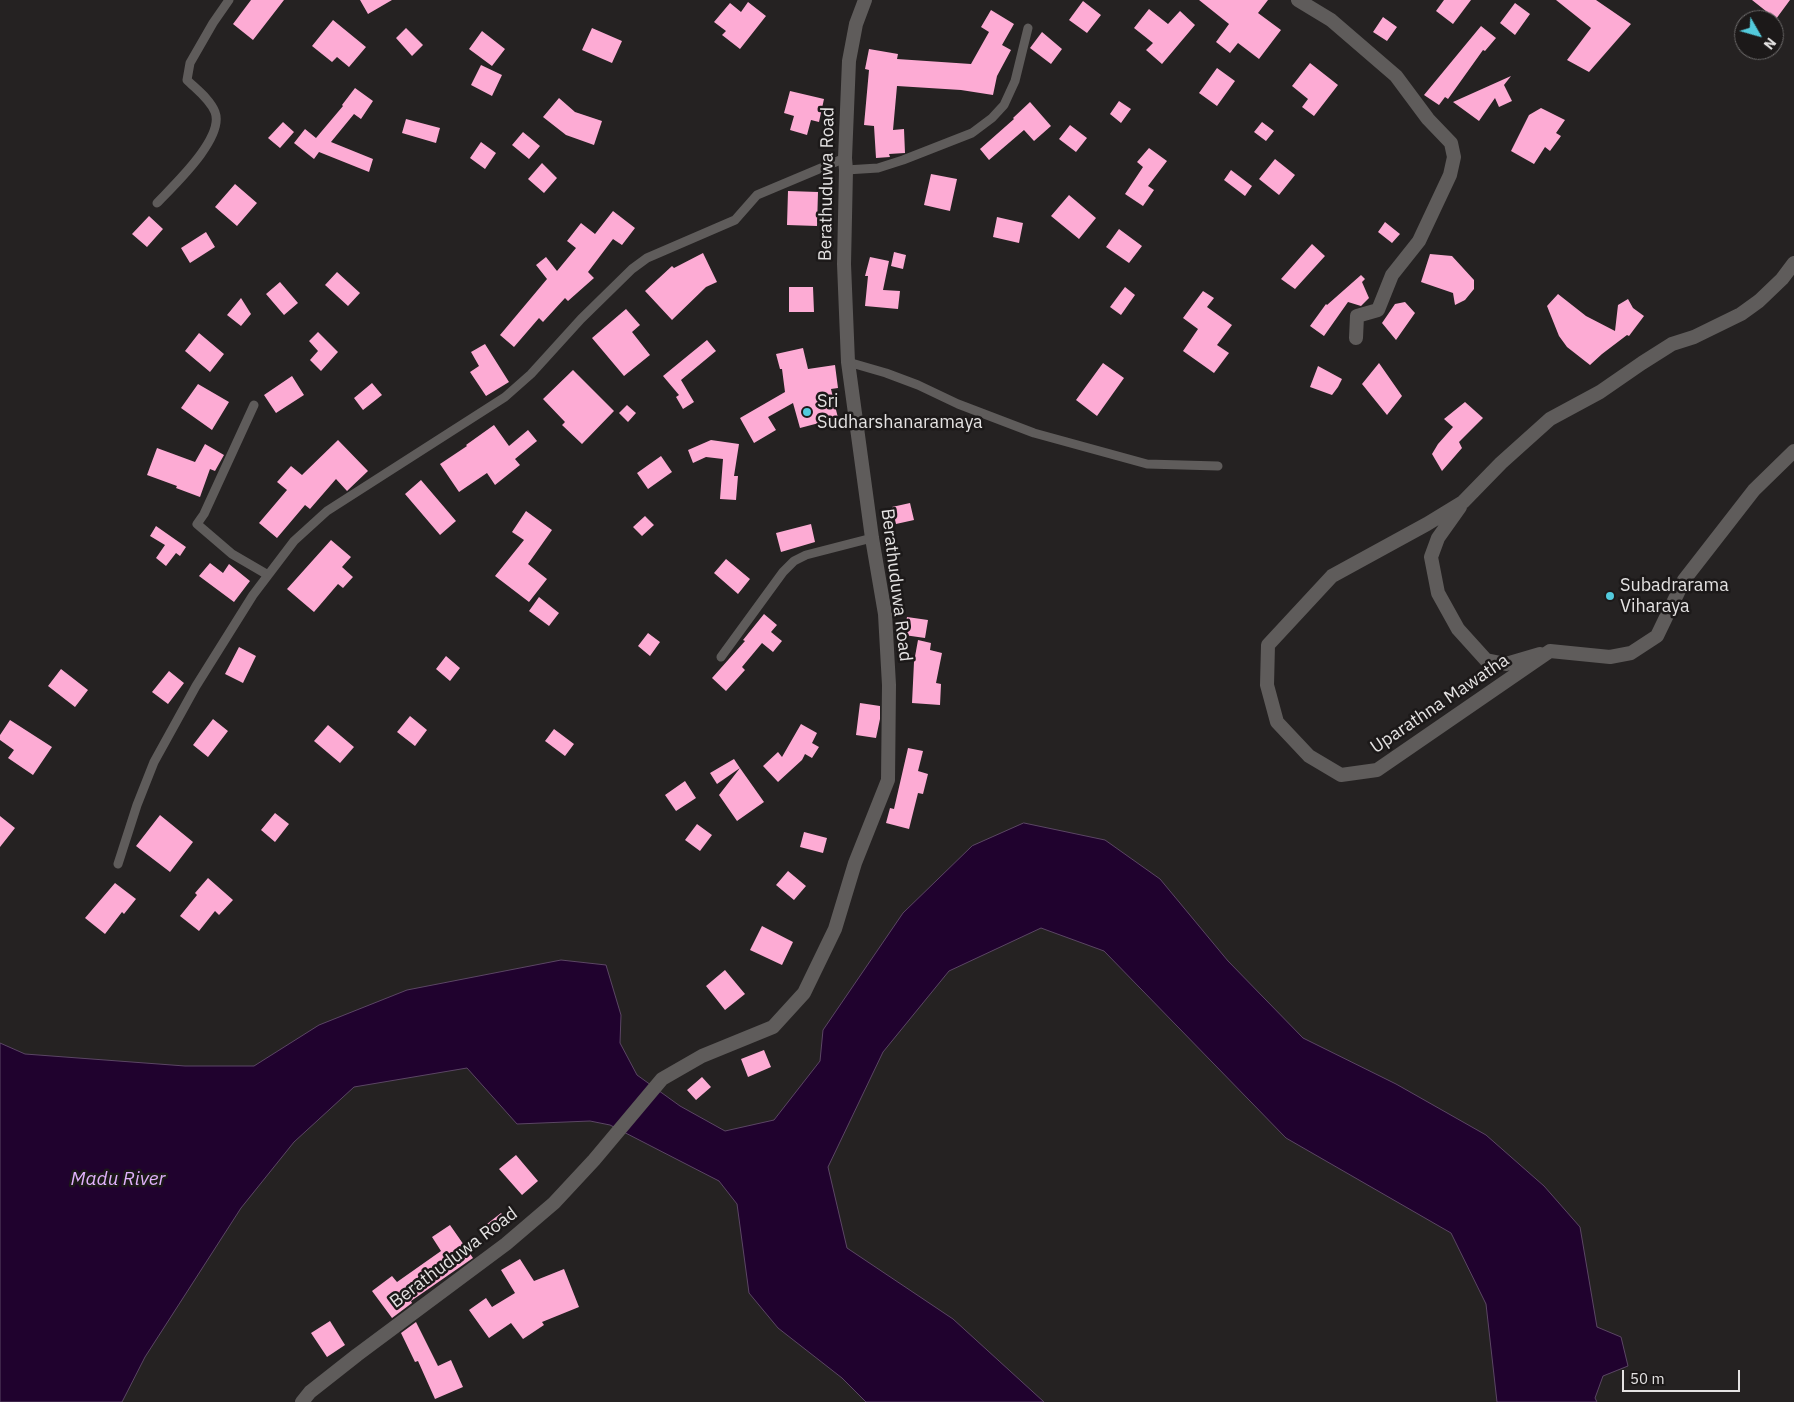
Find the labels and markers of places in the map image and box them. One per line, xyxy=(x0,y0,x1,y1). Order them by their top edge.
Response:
place label: Sri Sudharshanaramaya xyxy=(817,391,983,434)
marker: Sri Sudharshanaramaya xyxy=(801,406,813,418)
place label: Subadrarama Viharaya xyxy=(1620,575,1729,618)
marker: Subadrarama Viharaya xyxy=(1604,590,1616,602)

